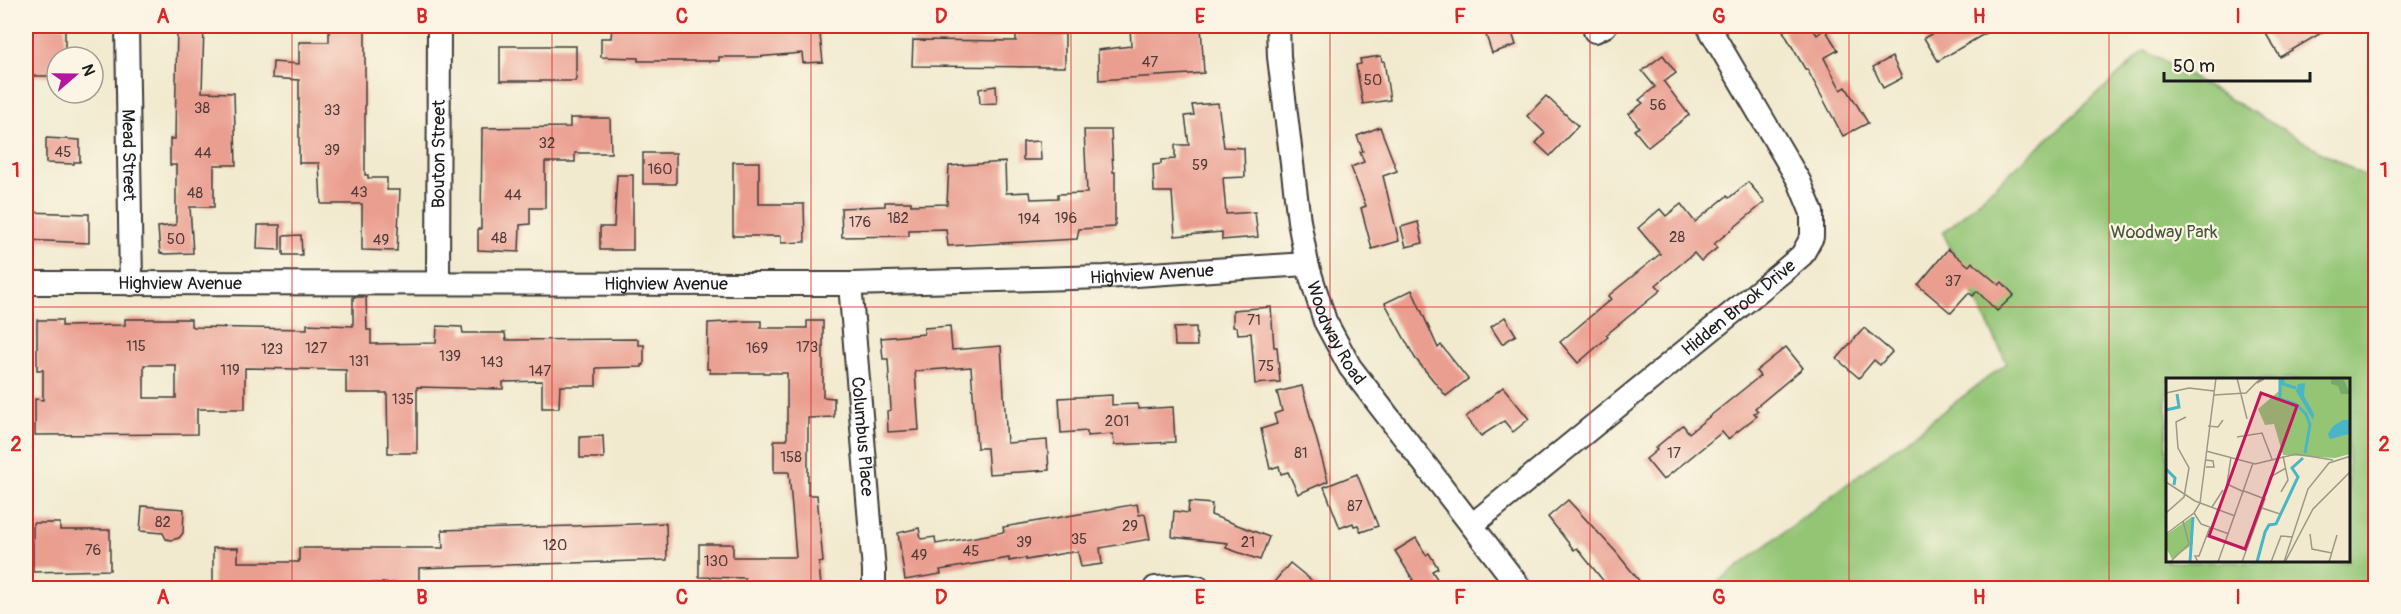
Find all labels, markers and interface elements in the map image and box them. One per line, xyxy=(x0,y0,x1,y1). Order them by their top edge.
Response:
text: A xyxy=(157,4,170,29)
text: B xyxy=(416,4,428,29)
text: C xyxy=(676,4,688,29)
text: D xyxy=(935,4,948,29)
text: E xyxy=(1195,4,1206,29)
text: F xyxy=(1454,4,1466,29)
text: G xyxy=(1712,4,1726,29)
text: H xyxy=(1973,4,1986,29)
text: I xyxy=(2235,4,2241,29)
north arrow xyxy=(45,45,105,105)
scale bar xyxy=(2164,45,2310,83)
house number: 47 xyxy=(1142,53,1158,72)
text: 50 m xyxy=(2173,55,2215,78)
text: N xyxy=(77,62,99,79)
house number: 50 xyxy=(1364,71,1382,90)
house number: 56 xyxy=(1650,96,1666,115)
house number: 38 xyxy=(194,99,210,118)
street label: Bouton Street xyxy=(427,99,451,208)
house number: 33 xyxy=(324,101,340,120)
street label: Mead Street xyxy=(116,109,141,202)
house number: 32 xyxy=(539,134,555,153)
house number: 39 xyxy=(324,141,340,160)
house number: 45 xyxy=(55,143,71,162)
house number: 44 xyxy=(194,144,212,163)
house number: 59 xyxy=(1192,156,1208,175)
text: 1 xyxy=(12,158,20,183)
text: 1 xyxy=(2380,158,2388,183)
house number: 160 xyxy=(648,160,672,179)
house number: 43 xyxy=(350,183,368,202)
house number: 48 xyxy=(187,184,204,203)
house number: 44 xyxy=(504,186,522,205)
house number: 182 xyxy=(887,209,909,228)
house number: 196 xyxy=(1055,209,1077,228)
house number: 194 xyxy=(1018,210,1040,229)
house number: 176 xyxy=(849,213,871,232)
park label: Woodway Park xyxy=(2110,221,2218,244)
house number: 28 xyxy=(1669,228,1685,247)
house number: 48 xyxy=(491,229,508,248)
house number: 50 xyxy=(167,230,185,249)
house number: 49 xyxy=(373,231,389,250)
street label: Hidden Brook Drive xyxy=(1677,255,1801,361)
street label: Highview Avenue xyxy=(1090,259,1215,289)
street label: Highview Avenue xyxy=(118,272,242,295)
house number: 37 xyxy=(1945,272,1961,291)
street label: Highview Avenue xyxy=(604,273,728,296)
street label: Woodway Road xyxy=(1301,278,1371,390)
house number: 71 xyxy=(1247,311,1261,330)
house number: 115 xyxy=(126,337,146,356)
house number: 173 xyxy=(796,338,818,357)
house number: 127 xyxy=(305,339,327,358)
house number: 169 xyxy=(746,339,768,358)
house number: 123 xyxy=(261,340,283,359)
house number: 139 xyxy=(439,347,461,366)
house number: 131 xyxy=(349,352,369,371)
house number: 143 xyxy=(481,353,503,372)
house number: 75 xyxy=(1258,357,1274,376)
house number: 119 xyxy=(220,361,240,380)
house number: 147 xyxy=(529,362,551,381)
street label: Columbus Place xyxy=(846,376,879,497)
inset map xyxy=(2166,378,2350,563)
house number: 135 xyxy=(392,390,414,409)
house number: 201 xyxy=(1105,412,1129,431)
text: 2 xyxy=(10,432,22,457)
text: 2 xyxy=(2378,432,2390,457)
house number: 81 xyxy=(1294,444,1308,463)
house number: 17 xyxy=(1667,444,1681,463)
house number: 158 xyxy=(780,448,802,467)
house number: 87 xyxy=(1347,497,1363,516)
house number: 82 xyxy=(155,513,171,532)
house number: 29 xyxy=(1122,517,1138,536)
house number: 35 xyxy=(1071,530,1087,549)
house number: 39 xyxy=(1016,533,1032,552)
house number: 21 xyxy=(1241,533,1255,552)
house number: 120 xyxy=(543,536,567,555)
house number: 76 xyxy=(85,541,101,560)
house number: 45 xyxy=(963,542,979,561)
house number: 49 xyxy=(911,546,927,565)
house number: 130 xyxy=(704,552,728,571)
text: A xyxy=(157,585,170,610)
text: B xyxy=(416,585,428,610)
text: C xyxy=(676,585,688,610)
text: D xyxy=(935,585,948,610)
text: E xyxy=(1195,585,1206,610)
text: F xyxy=(1454,585,1466,610)
text: G xyxy=(1712,585,1726,610)
text: H xyxy=(1973,585,1986,610)
text: I xyxy=(2235,585,2241,610)

